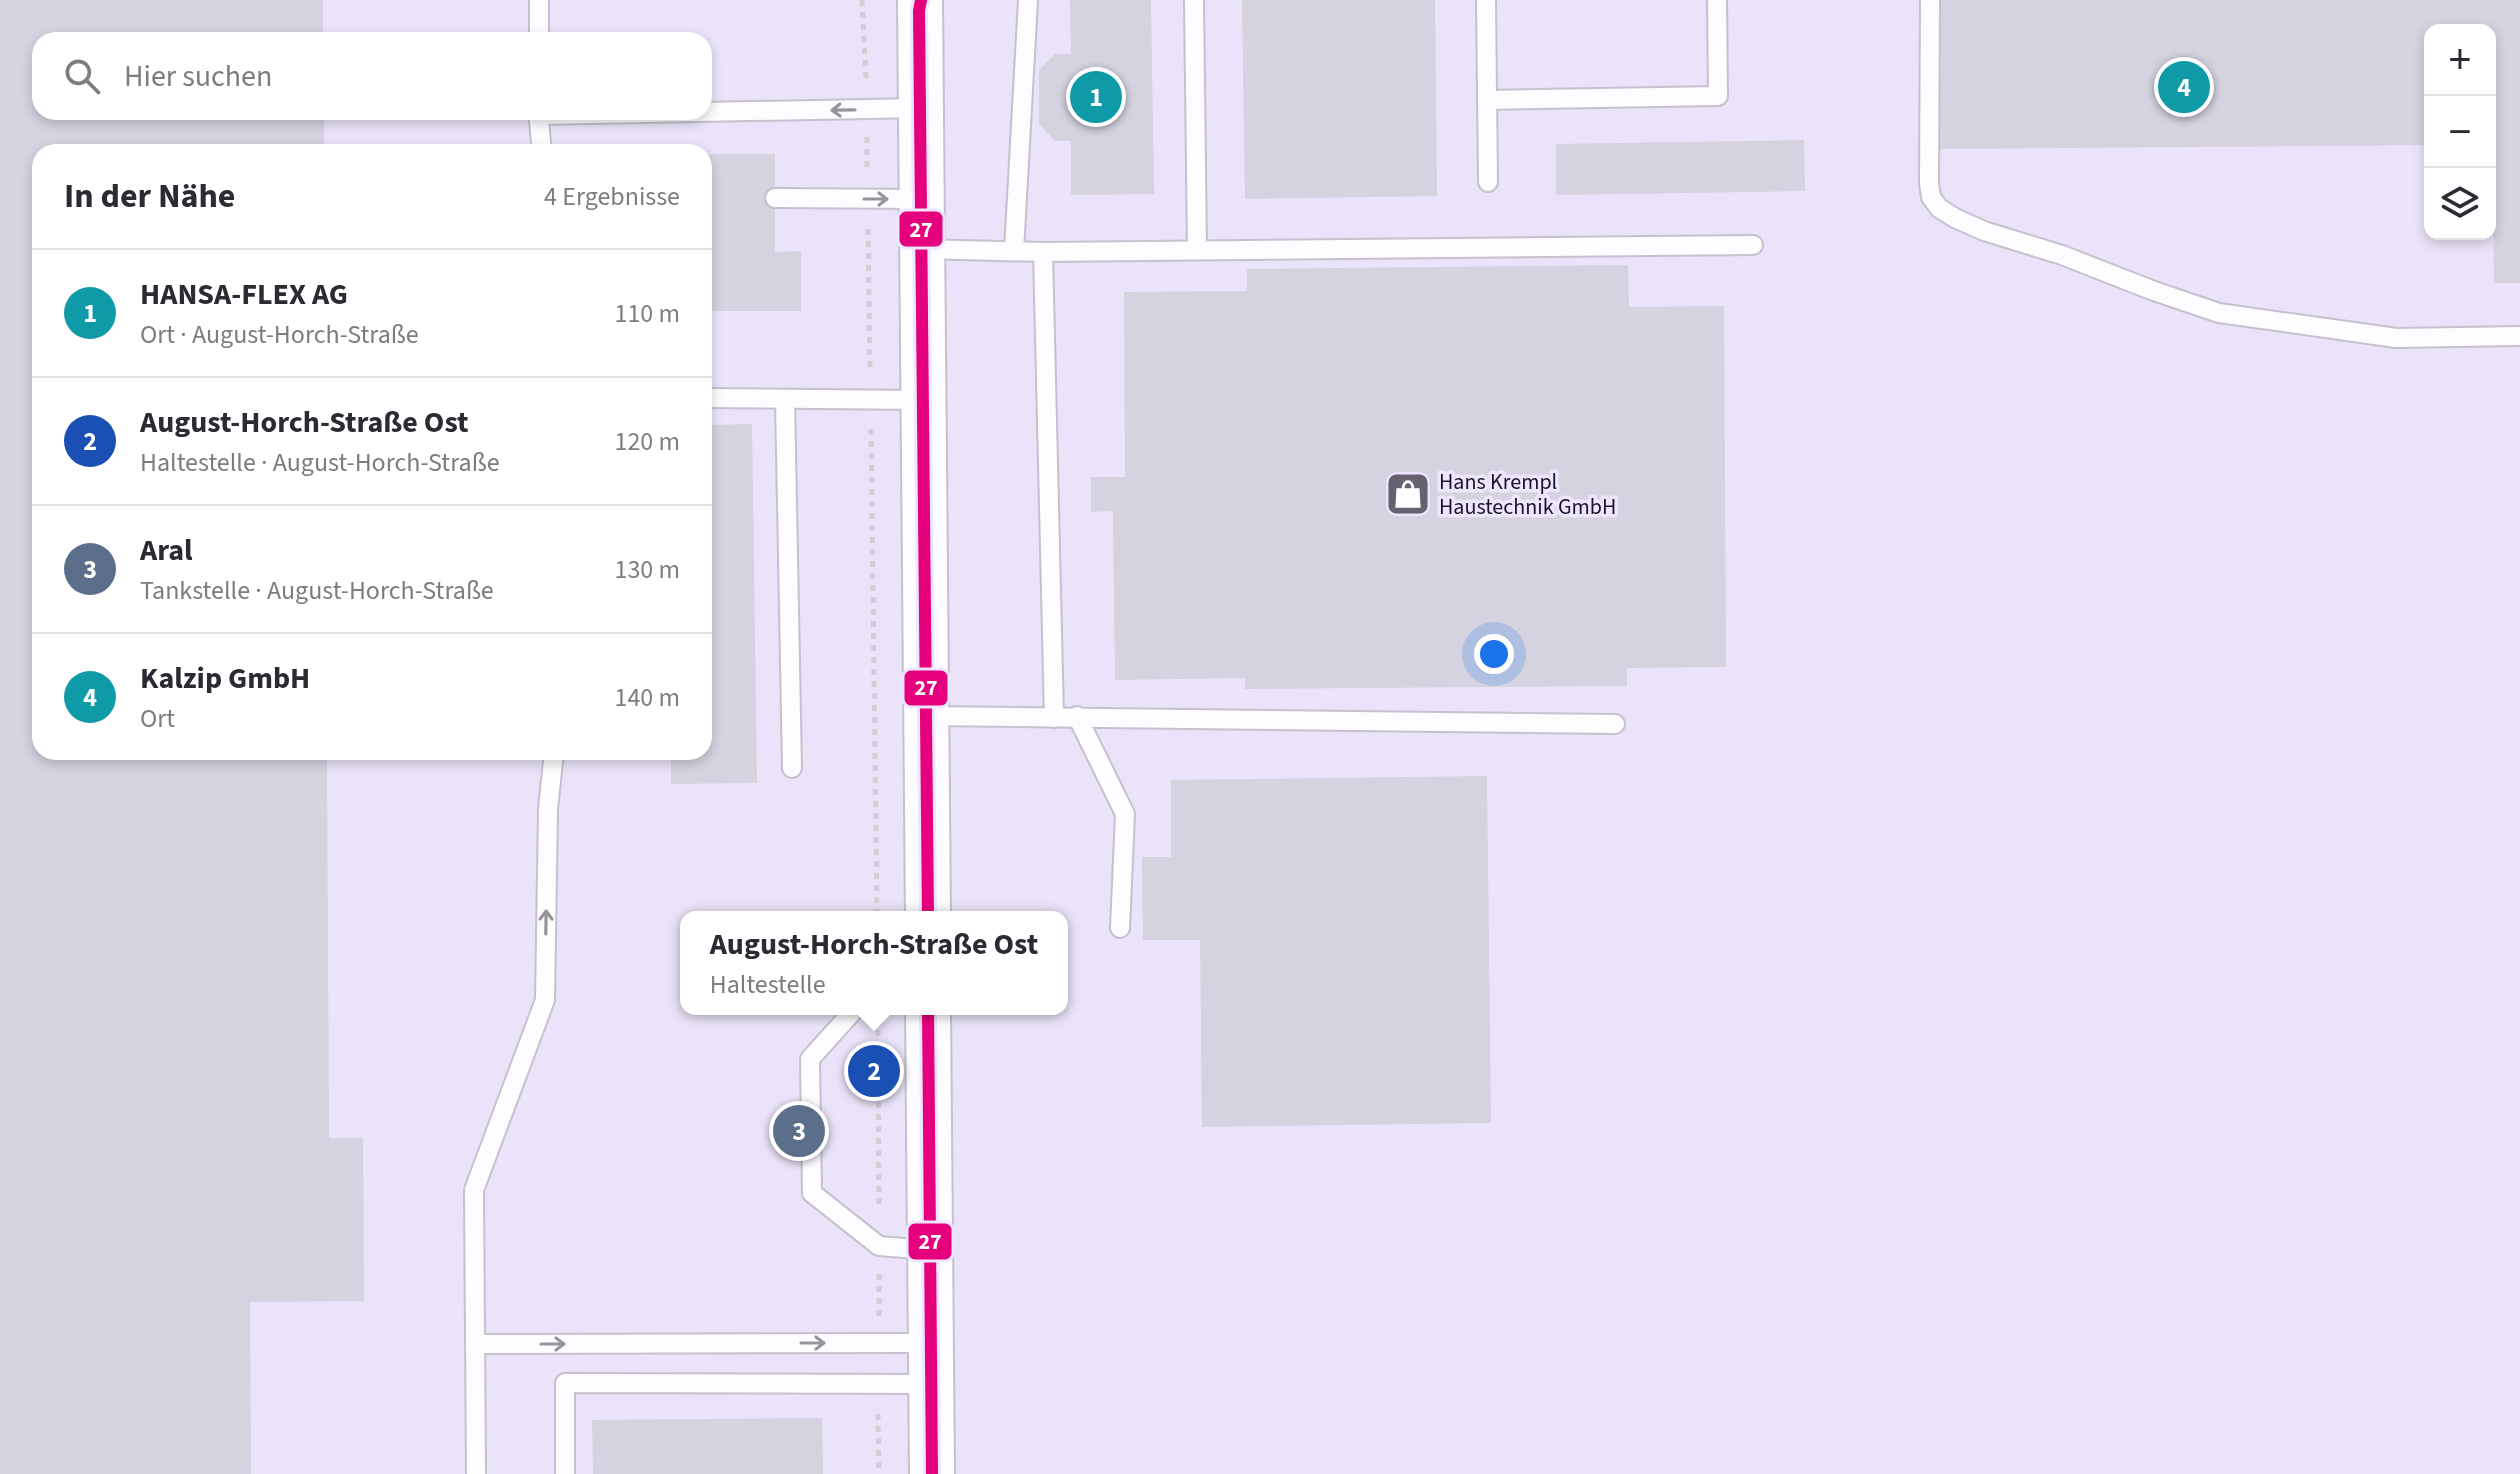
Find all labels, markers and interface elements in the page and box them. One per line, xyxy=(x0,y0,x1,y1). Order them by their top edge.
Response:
map controls xyxy=(2424,24,2496,240)
button: + xyxy=(2424,24,2496,96)
search box xyxy=(32,32,712,120)
icon: search xyxy=(60,54,104,98)
text: Hier suchen xyxy=(124,55,272,98)
pin: 4 xyxy=(2158,57,2210,117)
pin: 1 xyxy=(1070,67,1122,127)
button: − xyxy=(2424,96,2496,168)
one-way arrow xyxy=(830,102,857,117)
button: layers xyxy=(2424,168,2496,240)
text: In der Nähe xyxy=(64,172,235,221)
text: 4 Ergebnisse xyxy=(544,178,680,215)
one-way arrow xyxy=(862,191,889,207)
line badge: 27 xyxy=(898,210,944,248)
text: 27 xyxy=(909,214,933,246)
text: HANSA-FLEX AG xyxy=(140,273,348,316)
text: 1 xyxy=(83,295,97,332)
text: 110 m xyxy=(614,295,680,332)
text: Ort · August-Horch-Straße xyxy=(140,316,419,353)
text: August-Horch-Straße Ost xyxy=(140,401,469,444)
text: 2 xyxy=(83,423,97,460)
text: 120 m xyxy=(614,423,680,460)
text: Haltestelle · August-Horch-Straße xyxy=(140,444,500,481)
place label: Hans Krempl Haustechnik GmbH xyxy=(1439,466,1616,523)
shop icon: Hans Krempl Haustechnik GmbH xyxy=(1384,470,1432,518)
text: Aral xyxy=(140,529,193,572)
text: 3 xyxy=(83,551,97,588)
text: 130 m xyxy=(614,551,680,588)
text: Tankstelle · August-Horch-Straße xyxy=(140,572,494,609)
your location xyxy=(1474,634,1514,674)
text: Kalzip GmbH xyxy=(140,657,310,700)
line badge: 27 xyxy=(903,669,949,707)
text: 27 xyxy=(914,672,938,704)
text: 4 xyxy=(83,679,97,716)
text: 140 m xyxy=(614,679,680,716)
text: Ort xyxy=(140,700,175,737)
one-way arrow xyxy=(538,909,554,936)
popup xyxy=(680,911,1068,1015)
text: August-Horch-Straße Ost xyxy=(710,923,1038,966)
text: Haltestelle xyxy=(710,966,826,1003)
pin: 2 xyxy=(848,1041,900,1101)
pin: 3 xyxy=(773,1101,825,1161)
line badge: 27 xyxy=(907,1222,953,1261)
text: 27 xyxy=(918,1226,942,1258)
one-way arrow xyxy=(799,1335,826,1351)
one-way arrow xyxy=(539,1336,566,1352)

